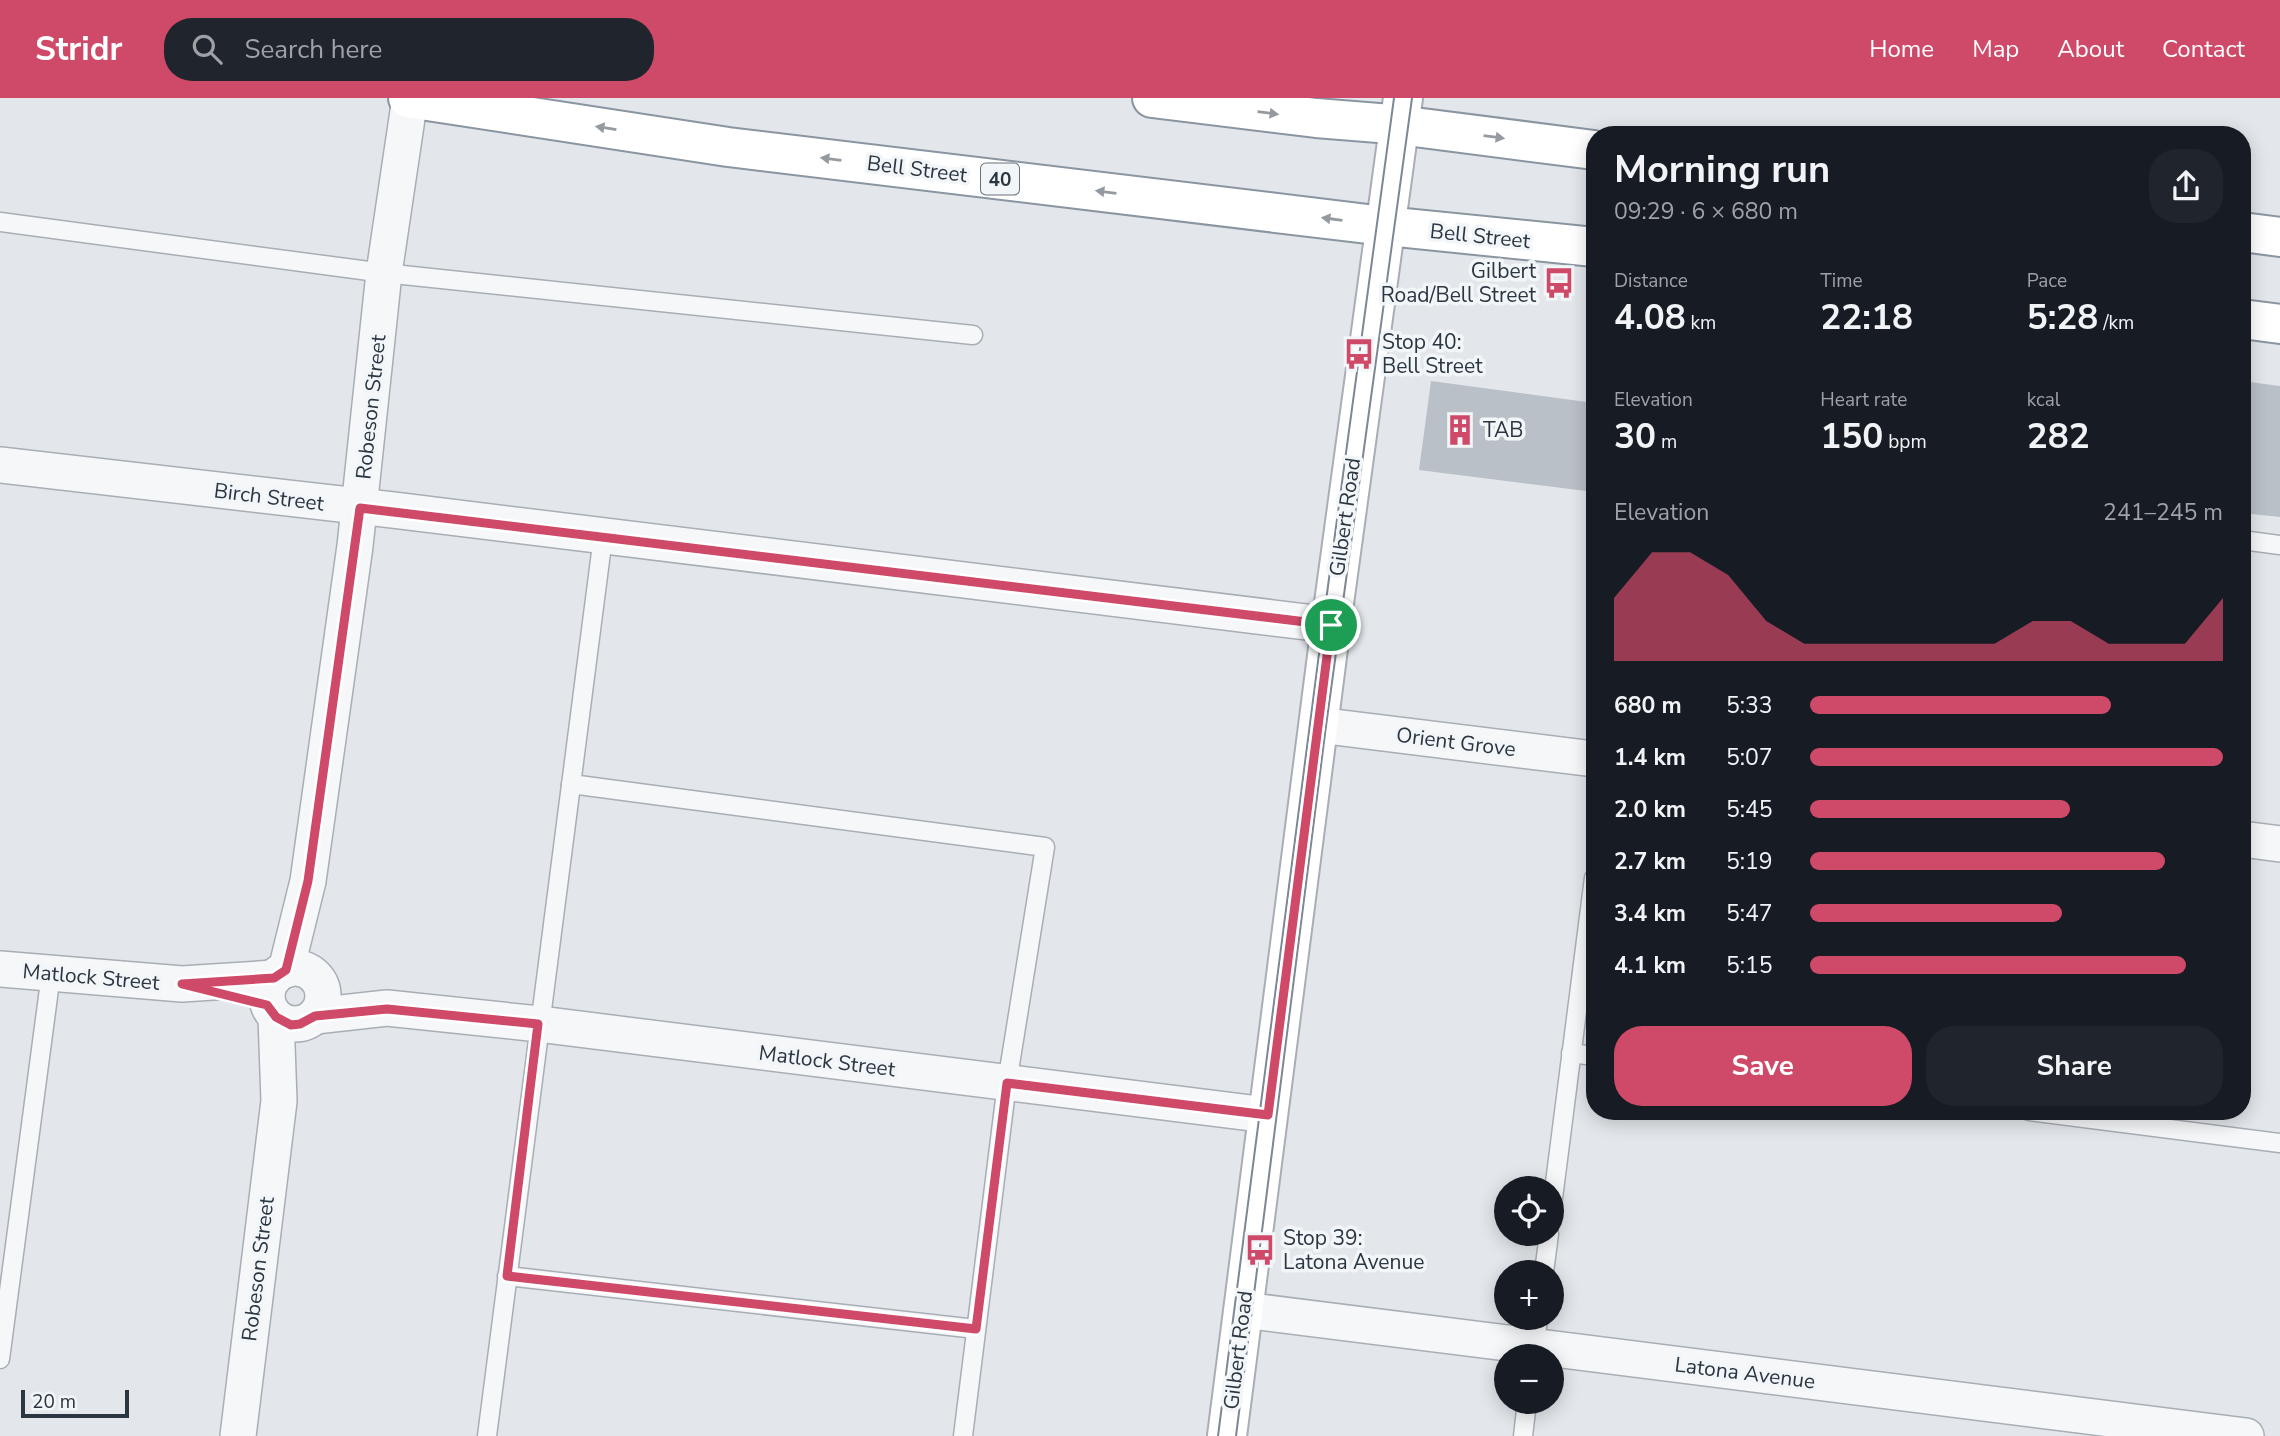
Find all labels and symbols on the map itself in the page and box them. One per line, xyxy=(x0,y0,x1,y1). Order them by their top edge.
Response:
one-way arrow xyxy=(1257,107,1279,118)
one-way arrow xyxy=(595,122,617,133)
one-way arrow xyxy=(1483,132,1505,143)
street label: Bell Street xyxy=(865,149,969,189)
one-way arrow xyxy=(820,153,842,164)
road number: 40 xyxy=(981,164,1019,194)
one-way arrow xyxy=(1095,186,1117,197)
one-way arrow xyxy=(1320,213,1342,224)
street label: Bell Street xyxy=(1429,217,1532,255)
place label: Gilbert Road/Bell Street xyxy=(1381,257,1537,309)
bus stop icon: Gilbert Road/Bell Street xyxy=(1542,266,1576,300)
place label: Stop 40: Bell Street xyxy=(1382,328,1483,380)
street label: Robeson Street xyxy=(349,333,393,481)
bus stop icon: Stop 40: Bell Street xyxy=(1342,337,1376,371)
building icon: TAB xyxy=(1443,413,1477,447)
place label: TAB xyxy=(1483,416,1524,444)
street label: Gilbert Road xyxy=(1323,456,1367,578)
street label: Birch Street xyxy=(212,476,326,518)
pin xyxy=(1301,595,1361,655)
street label: Orient Grove xyxy=(1395,721,1517,763)
street label: Matlock Street xyxy=(21,957,161,997)
street label: Matlock Street xyxy=(757,1039,897,1083)
street label: Robeson Street xyxy=(235,1195,281,1343)
place label: Stop 39: Latona Avenue xyxy=(1283,1224,1424,1276)
bus stop icon: Stop 39: Latona Avenue xyxy=(1243,1233,1277,1267)
street label: Gilbert Road xyxy=(1217,1289,1259,1411)
street label: Latona Avenue xyxy=(1673,1350,1817,1396)
scale bar xyxy=(21,1387,130,1419)

